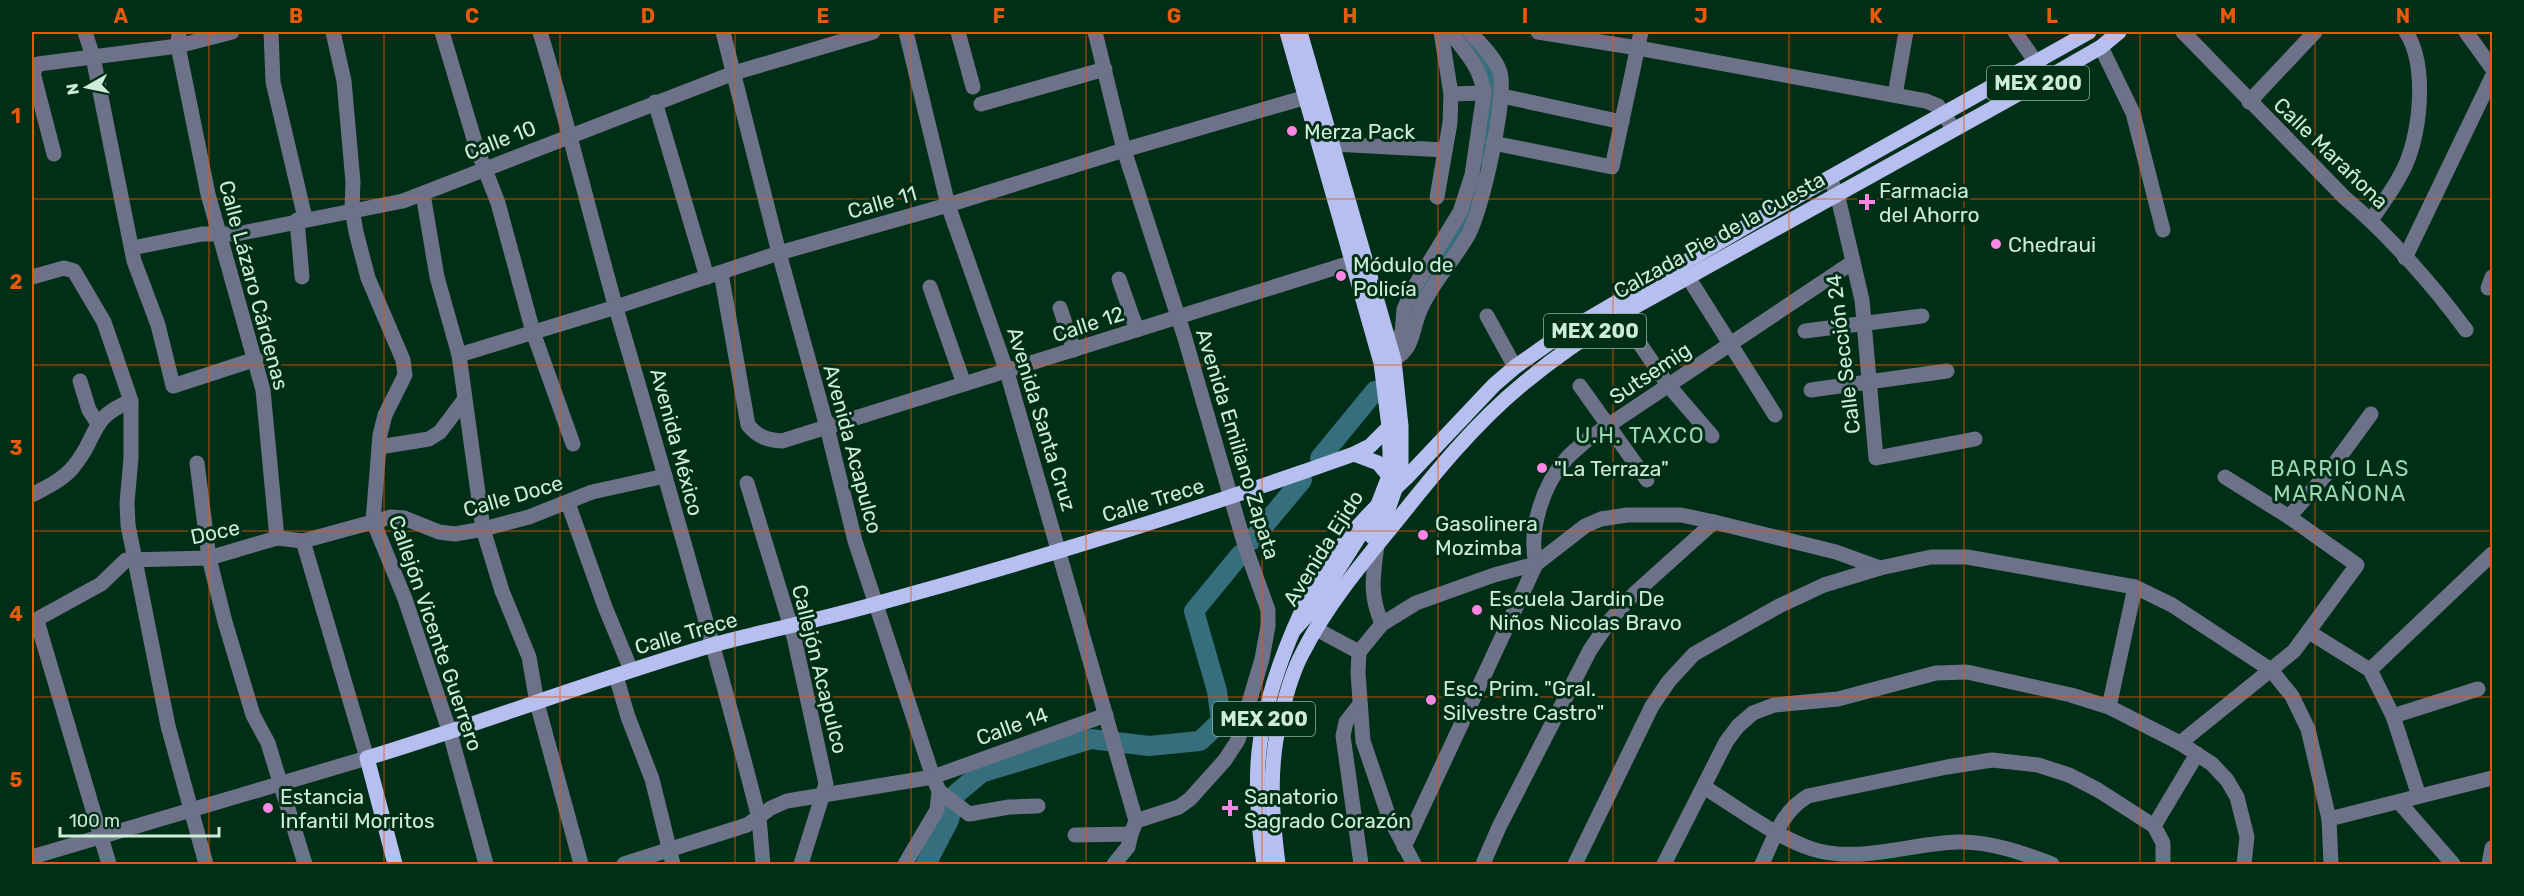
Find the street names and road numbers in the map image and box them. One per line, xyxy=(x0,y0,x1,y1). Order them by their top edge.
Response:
road number: MEX 200 xyxy=(1987,66,2089,100)
street label: Calle Marañona xyxy=(2269,92,2393,214)
street label: Calle 10 xyxy=(461,115,539,165)
street label: Calzada Pie de la Cuesta xyxy=(1609,166,1829,304)
street label: Calle Lázaro Cárdenas xyxy=(214,177,294,393)
street label: Calle 11 xyxy=(845,180,919,224)
street label: Calle Sección 24 xyxy=(1821,273,1865,435)
street label: Calle 12 xyxy=(1049,301,1127,347)
road number: MEX 200 xyxy=(1544,314,1646,348)
street label: Avenida Santa Cruz xyxy=(1002,324,1082,514)
street label: Avenida Emiliano Zapata xyxy=(1191,326,1285,562)
street label: Sutsemig xyxy=(1605,337,1695,409)
street label: Avenida Acapulco xyxy=(818,362,888,536)
street label: Avenida México xyxy=(645,365,709,519)
street label: Calle Doce xyxy=(460,470,566,522)
street label: Calle Trece xyxy=(1099,473,1207,527)
street label: Avenida Ejido xyxy=(1278,486,1368,610)
street label: Callejón Vicente Guerrero xyxy=(384,512,488,754)
street label: Doce xyxy=(188,515,242,549)
street label: Callejón Acapulco xyxy=(787,582,853,756)
street label: Calle Trece xyxy=(632,606,740,660)
street label: Calle 14 xyxy=(973,701,1051,751)
road number: MEX 200 xyxy=(1213,702,1315,736)

